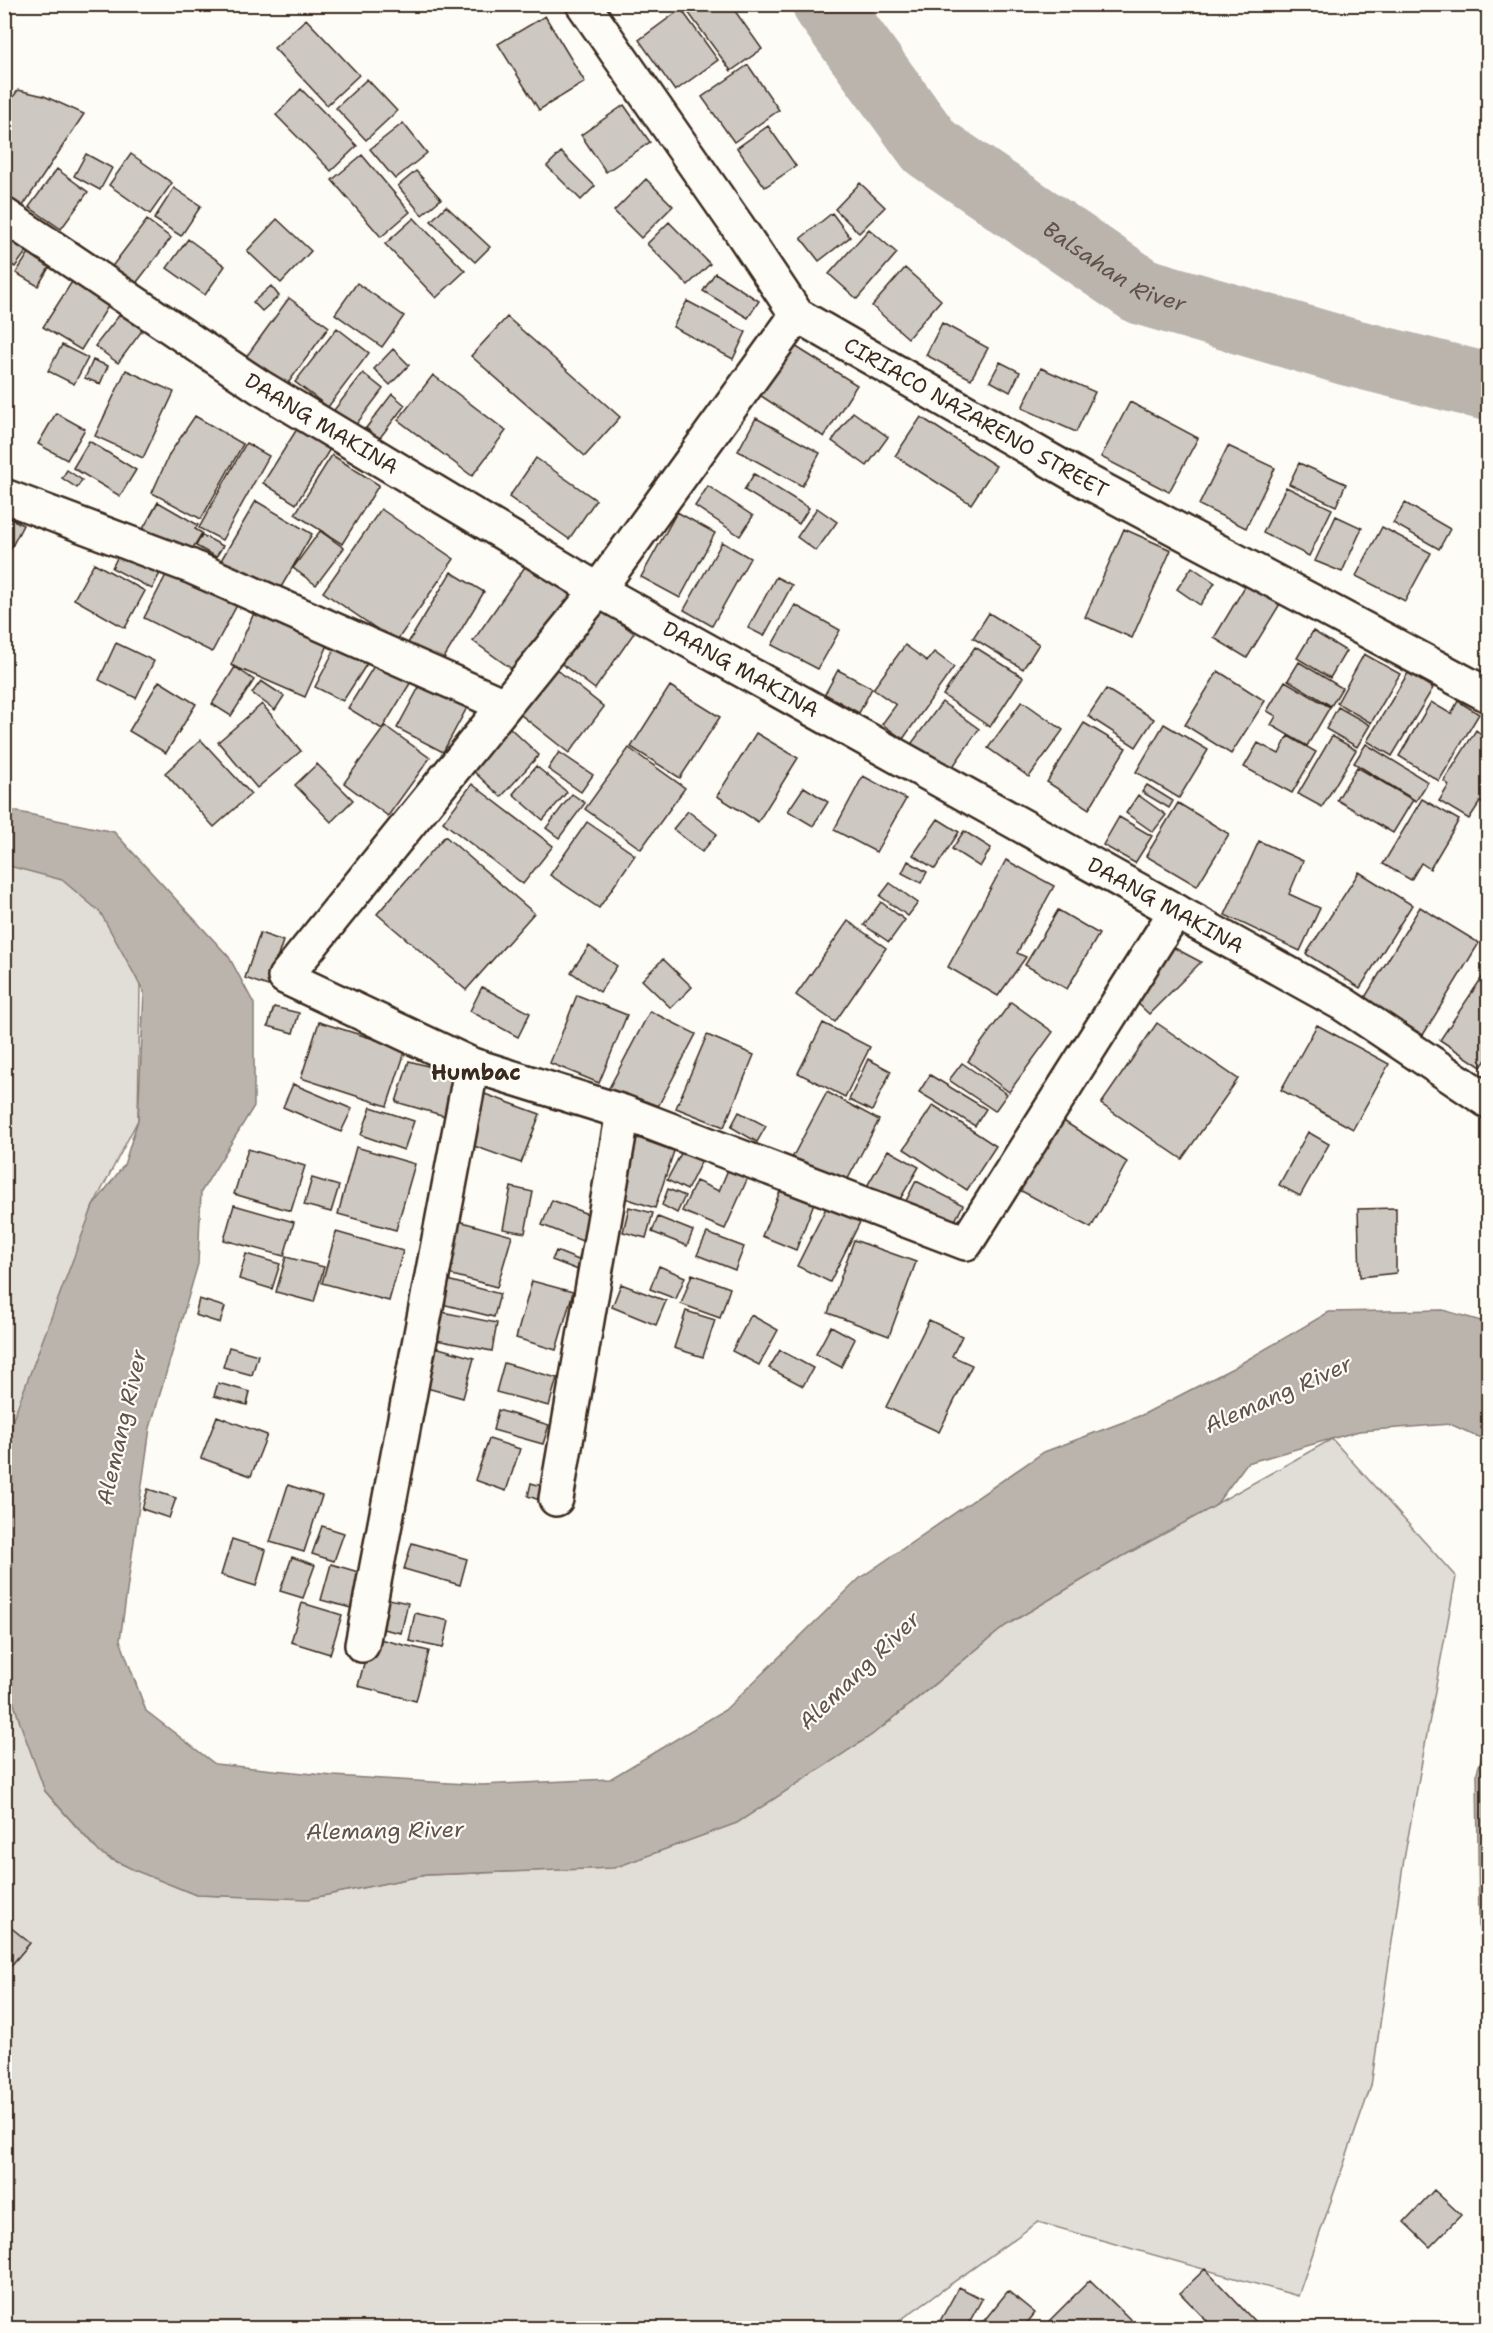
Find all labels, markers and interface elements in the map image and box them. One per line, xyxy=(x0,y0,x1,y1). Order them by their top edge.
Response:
water label: Balsahan River xyxy=(1037,214,1190,319)
street label: CIRIACO NAZARENO STREET xyxy=(839,331,1113,504)
street label: DAANG MAKINA xyxy=(239,367,403,481)
street label: DAANG MAKINA xyxy=(658,615,824,724)
street label: DAANG MAKINA xyxy=(1082,851,1249,960)
district label: Humbac xyxy=(431,1058,521,1087)
water label: Alemang River xyxy=(90,1346,154,1508)
water label: Alemang River xyxy=(1200,1349,1357,1440)
water label: Alemang River xyxy=(792,1604,927,1736)
water label: Alemang River xyxy=(306,1815,465,1846)

